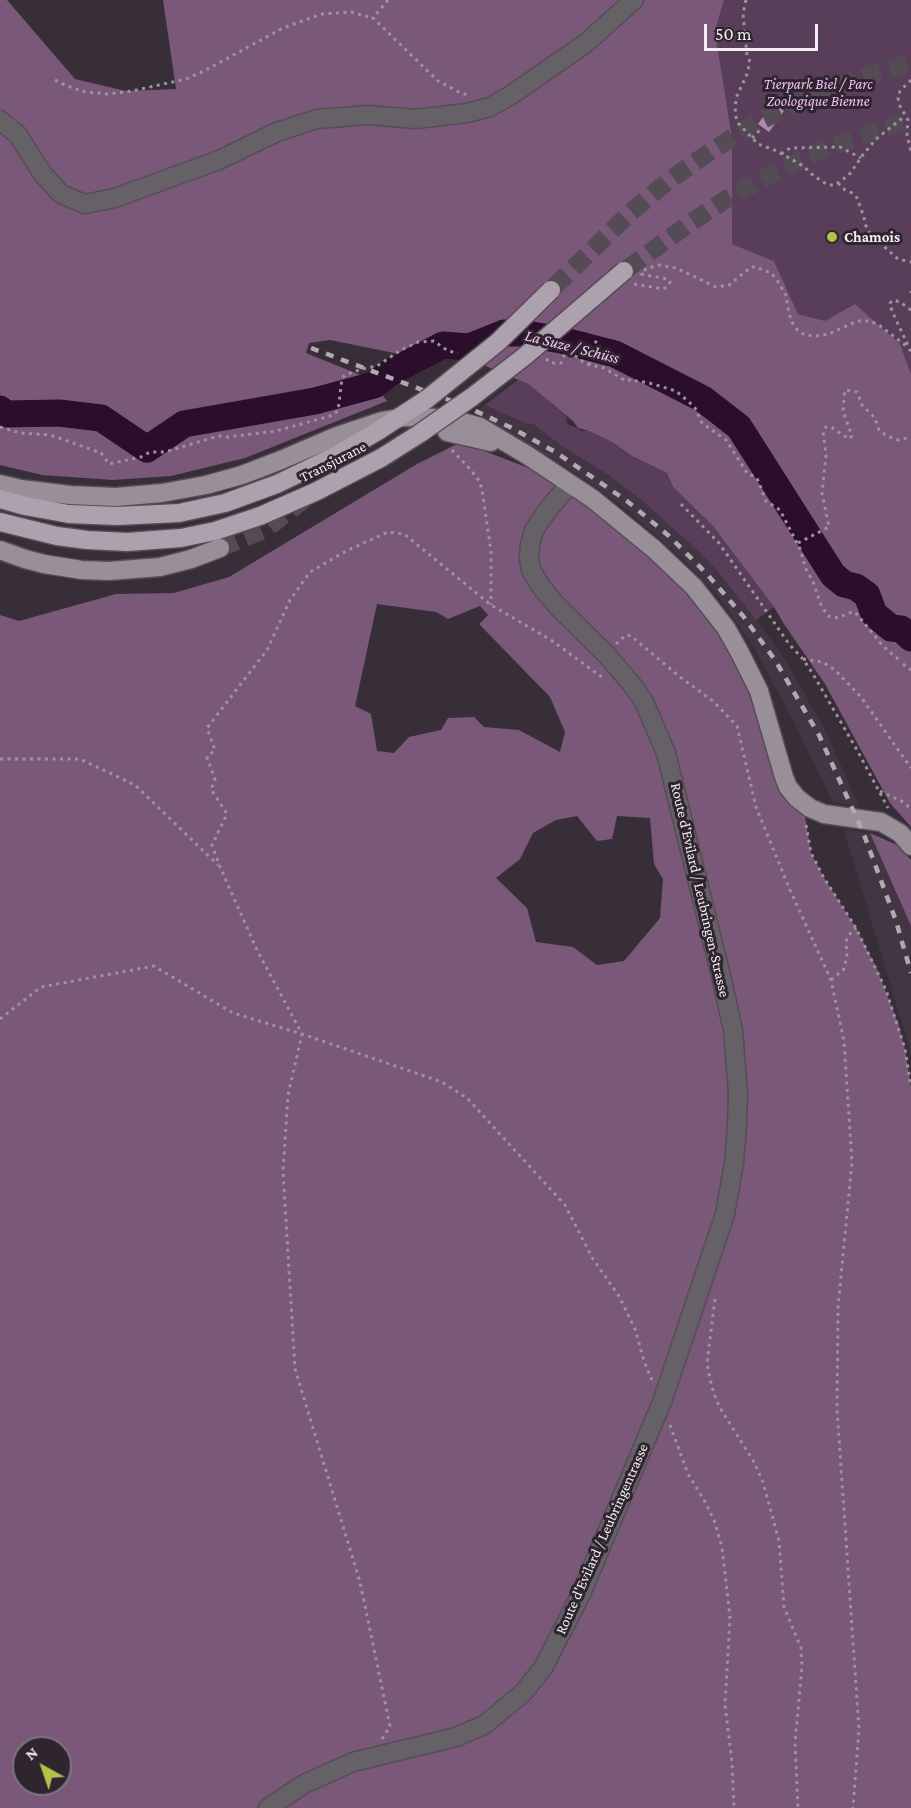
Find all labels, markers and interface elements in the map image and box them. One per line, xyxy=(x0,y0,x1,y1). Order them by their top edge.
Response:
scale bar xyxy=(707,12,821,50)
text: 50 m xyxy=(715,24,752,44)
park label: Tierpark Biel / Parc Zoologique Bienne xyxy=(764,75,872,110)
place label: Chamois xyxy=(844,228,900,246)
marker: Chamois xyxy=(825,230,839,244)
water label: La Suze / Schüss xyxy=(523,326,621,368)
street label: Transjurane xyxy=(297,438,369,486)
street label: Route d'Evilard / Leubringen-Strasse xyxy=(667,781,733,999)
street label: Route d'Evilard / Leubringentrasse xyxy=(552,1441,652,1637)
north arrow xyxy=(12,1736,72,1796)
text: N xyxy=(22,1743,41,1763)

